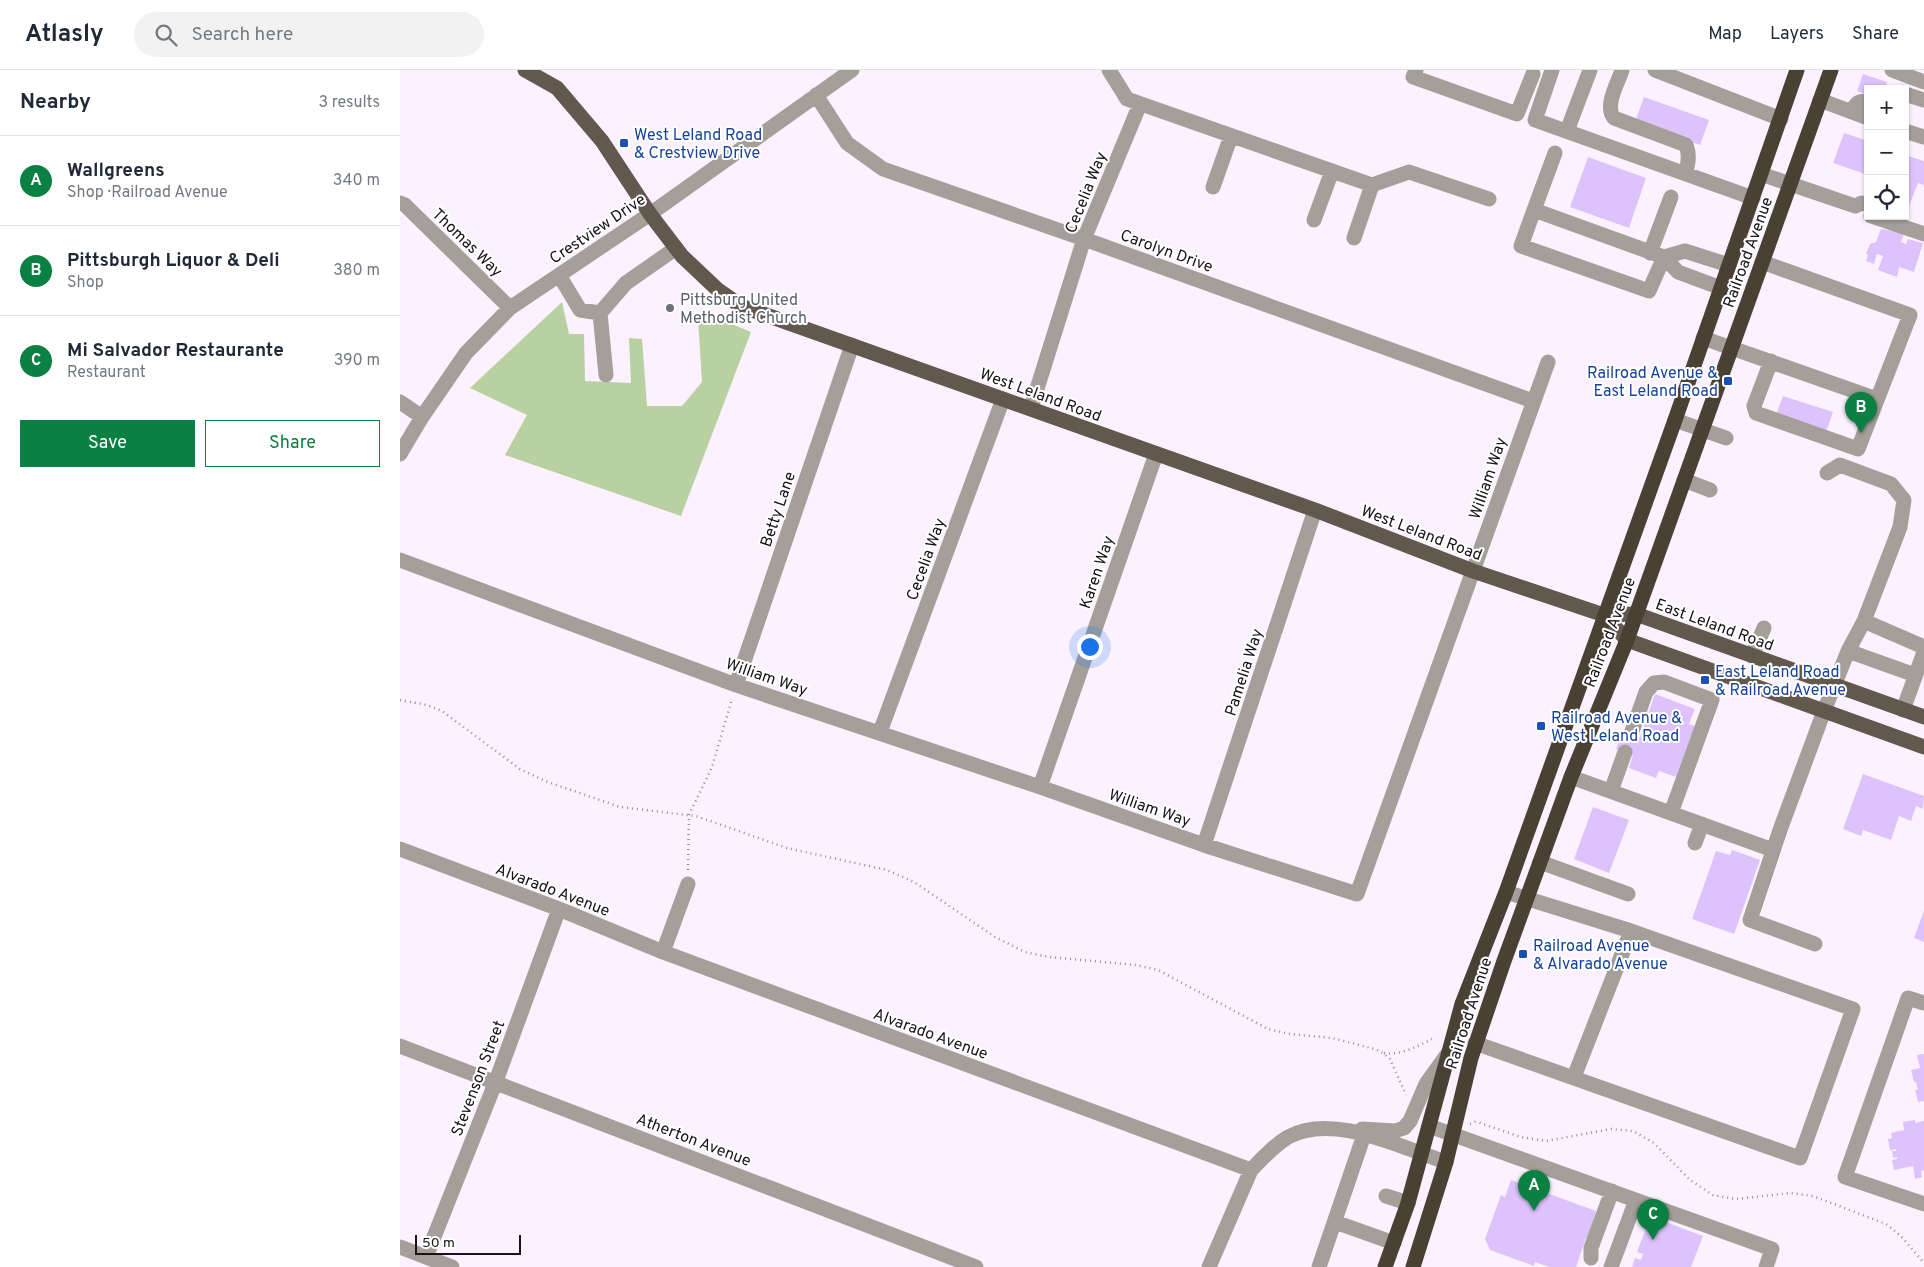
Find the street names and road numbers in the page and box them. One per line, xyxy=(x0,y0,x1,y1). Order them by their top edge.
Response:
street label: Cecelia Way xyxy=(1061,149,1112,236)
street label: Crestview Drive xyxy=(546,190,650,269)
street label: Railroad Avenue xyxy=(1720,195,1778,311)
street label: Thomas Way xyxy=(427,205,506,282)
street label: Carolyn Drive xyxy=(1117,226,1215,278)
street label: West Leland Road xyxy=(977,365,1104,427)
street label: William Way xyxy=(1466,435,1512,522)
street label: Betty Lane xyxy=(757,469,801,550)
street label: West Leland Road xyxy=(1358,502,1485,566)
street label: Cecelia Way xyxy=(903,516,951,604)
street label: Karen Way xyxy=(1076,534,1120,612)
street label: Railroad Avenue xyxy=(1581,575,1641,691)
street label: East Leland Road xyxy=(1652,595,1776,657)
street label: Pamelia Way xyxy=(1221,626,1268,719)
street label: William Way xyxy=(723,655,810,701)
street label: William Way xyxy=(1106,786,1193,832)
street label: Alvarado Avenue xyxy=(492,860,612,922)
street label: Railroad Avenue xyxy=(1442,955,1497,1072)
street label: Alvarado Avenue xyxy=(870,1005,990,1065)
street label: Stevenson Street xyxy=(448,1018,510,1139)
street label: Atherton Avenue xyxy=(633,1110,753,1172)

